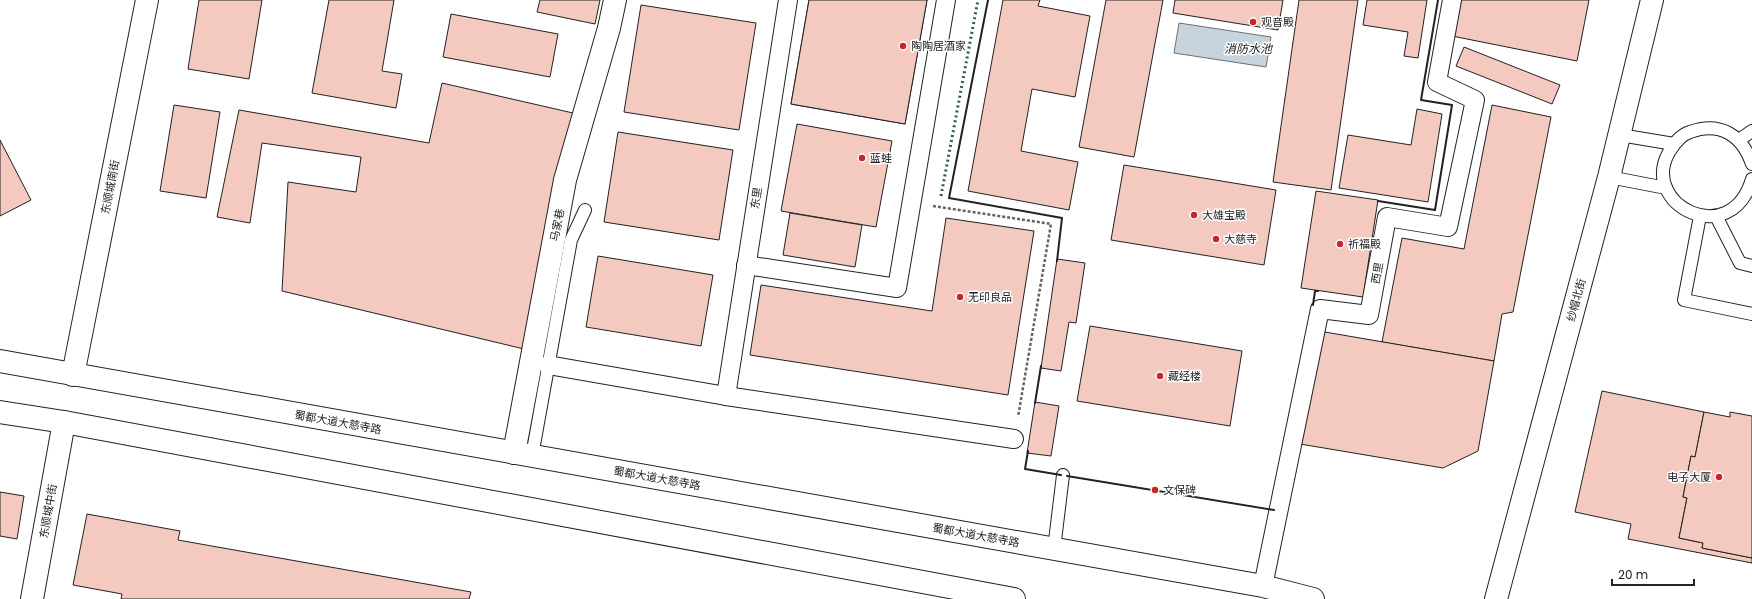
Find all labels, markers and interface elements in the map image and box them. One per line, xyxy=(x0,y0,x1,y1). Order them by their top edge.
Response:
place label: 观音殿 xyxy=(1261,14,1294,30)
marker: 观音殿 xyxy=(1248,17,1258,27)
place label: 陶陶居酒家 xyxy=(911,38,966,54)
water label: 消防水池 xyxy=(1224,40,1273,57)
marker: 陶陶居酒家 xyxy=(898,41,908,51)
place label: 蓝蛙 xyxy=(870,150,892,166)
marker: 蓝蛙 xyxy=(857,153,867,163)
street label: 东顺城南街 xyxy=(97,158,123,216)
street label: 东里 xyxy=(746,186,766,210)
street label: 马家巷 xyxy=(546,207,568,243)
place label: 大雄宝殿 xyxy=(1202,207,1246,223)
marker: 大雄宝殿 xyxy=(1189,210,1199,220)
place label: 大慈寺 xyxy=(1224,231,1257,247)
marker: 大慈寺 xyxy=(1211,234,1221,244)
place label: 祈福殿 xyxy=(1348,236,1381,252)
marker: 祈福殿 xyxy=(1335,239,1345,249)
street label: 西里 xyxy=(1367,261,1387,285)
street label: 纱帽北街 xyxy=(1563,277,1589,323)
place label: 无印良品 xyxy=(968,289,1012,305)
marker: 无印良品 xyxy=(955,292,965,302)
place label: 藏经楼 xyxy=(1168,368,1201,384)
marker: 藏经楼 xyxy=(1155,371,1165,381)
street label: 蜀都大道大慈寺路 xyxy=(293,406,383,438)
street label: 蜀都大道大慈寺路 xyxy=(612,462,702,494)
place label: 电子大厦 xyxy=(1667,469,1711,485)
marker: 电子大厦 xyxy=(1714,472,1724,482)
place label: 文保碑 xyxy=(1163,482,1196,498)
street label: 东顺城中街 xyxy=(35,483,61,539)
marker: 文保碑 xyxy=(1150,485,1160,495)
street label: 蜀都大道大慈寺路 xyxy=(931,519,1021,551)
scale bar xyxy=(1612,561,1694,587)
text: 20 m xyxy=(1618,566,1648,583)

